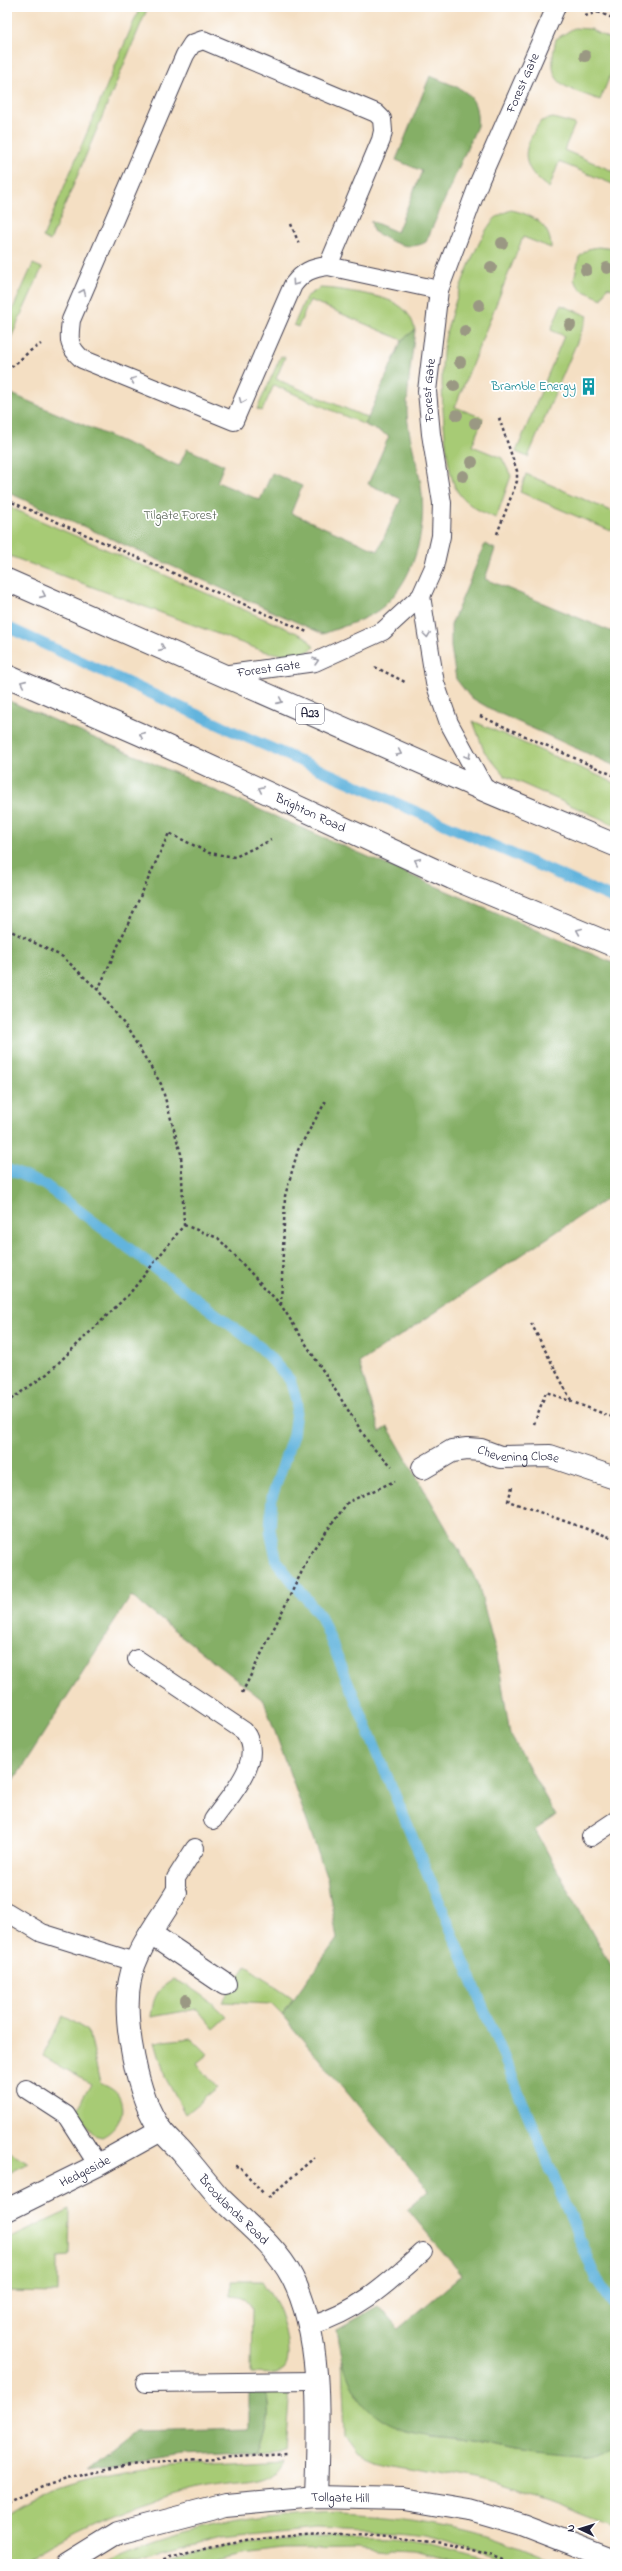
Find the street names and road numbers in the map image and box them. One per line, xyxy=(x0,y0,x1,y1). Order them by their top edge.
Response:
street label: Forest Gate xyxy=(501,50,544,117)
street label: Forest Gate xyxy=(418,357,440,423)
street label: Forest Gate xyxy=(235,655,301,682)
road number: A23 xyxy=(296,704,324,724)
street label: Brighton Road xyxy=(271,788,350,838)
street label: Chevening Close xyxy=(475,1440,562,1468)
street label: Hedgeside xyxy=(56,2150,114,2192)
street label: Brooklands Road xyxy=(194,2169,274,2250)
street label: Tollgate Hill xyxy=(310,2487,370,2508)

